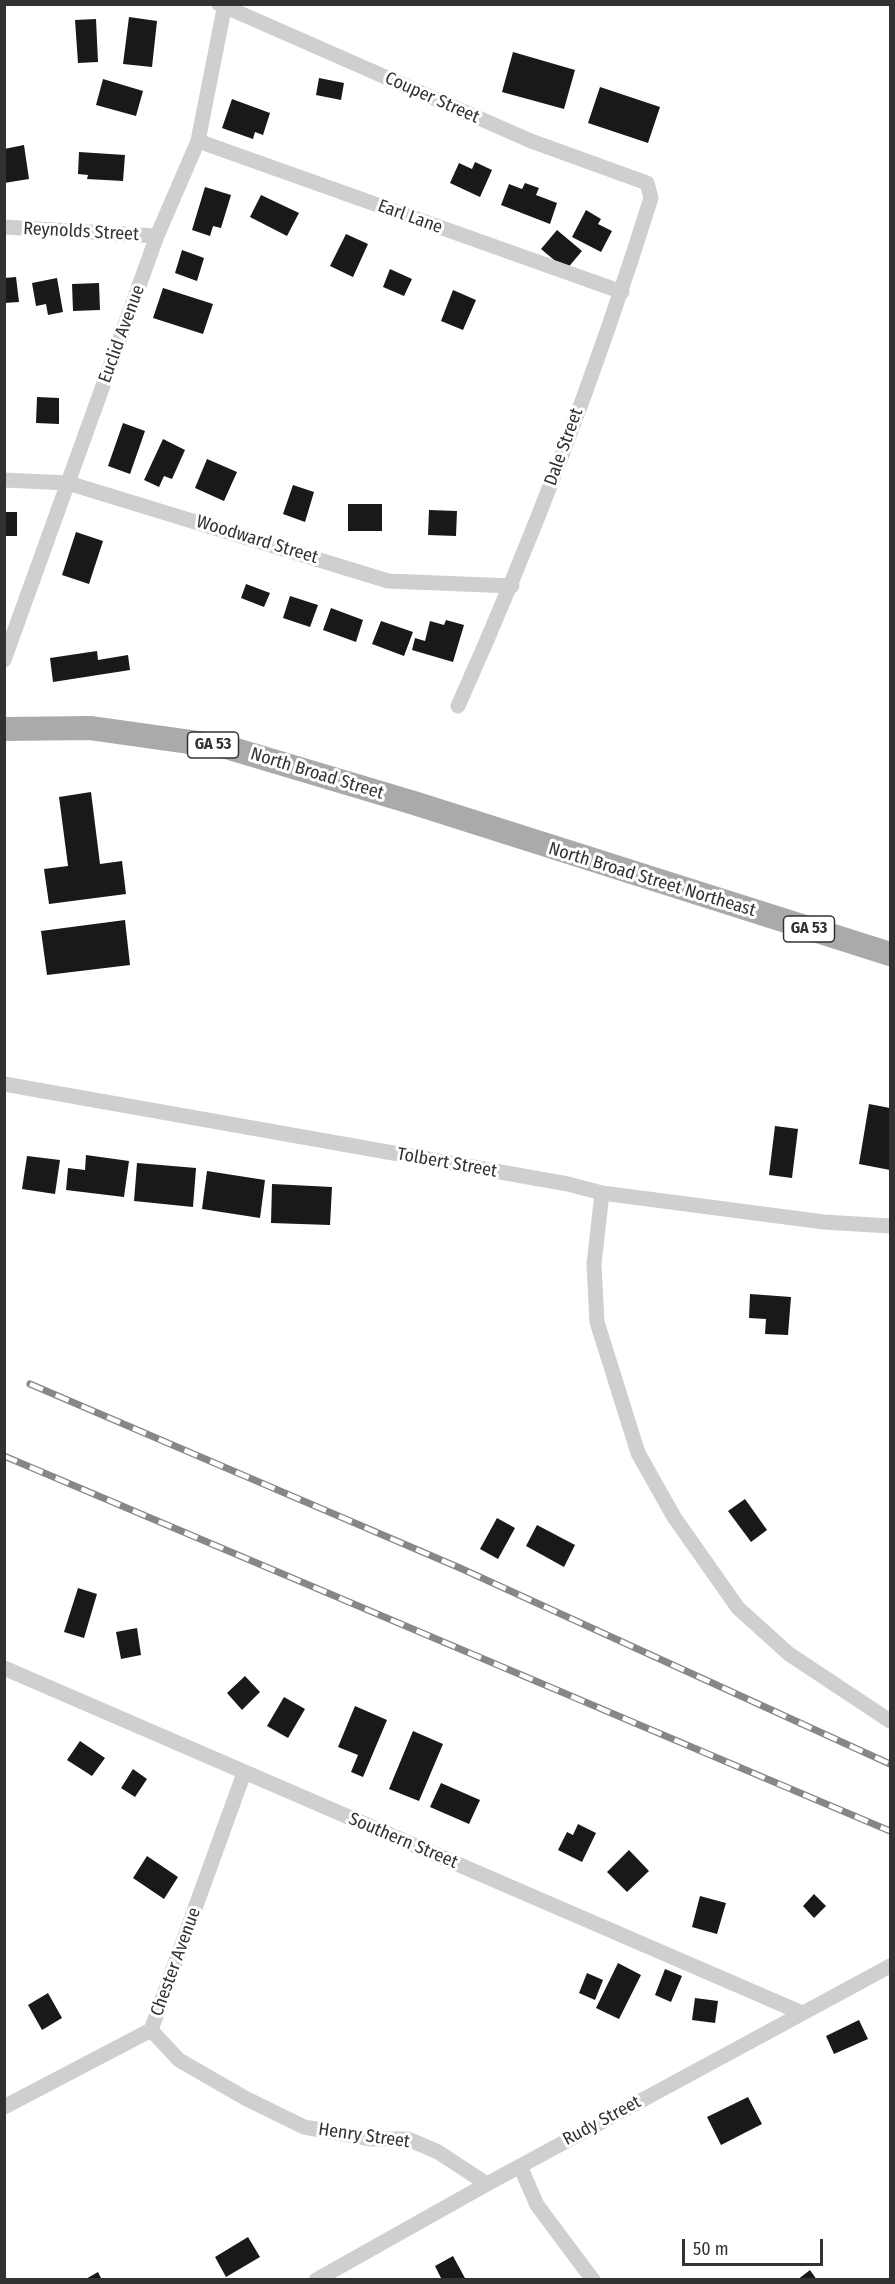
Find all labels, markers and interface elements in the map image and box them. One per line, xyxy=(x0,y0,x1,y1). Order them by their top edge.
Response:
street label: Couper Street xyxy=(382,68,482,128)
street label: Earl Lane xyxy=(375,195,445,239)
street label: Reynolds Street xyxy=(23,218,139,246)
street label: Euclid Avenue xyxy=(94,282,150,386)
street label: Dale Street xyxy=(540,405,588,489)
street label: Woodward Street xyxy=(194,511,320,569)
road number: GA 53 xyxy=(188,732,238,758)
street label: North Broad Street xyxy=(248,743,386,805)
street label: North Broad Street Northeast xyxy=(546,838,758,922)
road number: GA 53 xyxy=(784,916,834,942)
street label: Tolbert Street xyxy=(396,1144,498,1182)
street label: Southern Street xyxy=(345,1808,461,1874)
street label: Chester Avenue xyxy=(146,1905,206,2019)
street label: Rudy Street xyxy=(559,2091,645,2151)
street label: Henry Street xyxy=(317,2119,411,2153)
scale bar xyxy=(685,2227,826,2265)
text: 50 m xyxy=(693,2238,729,2260)

